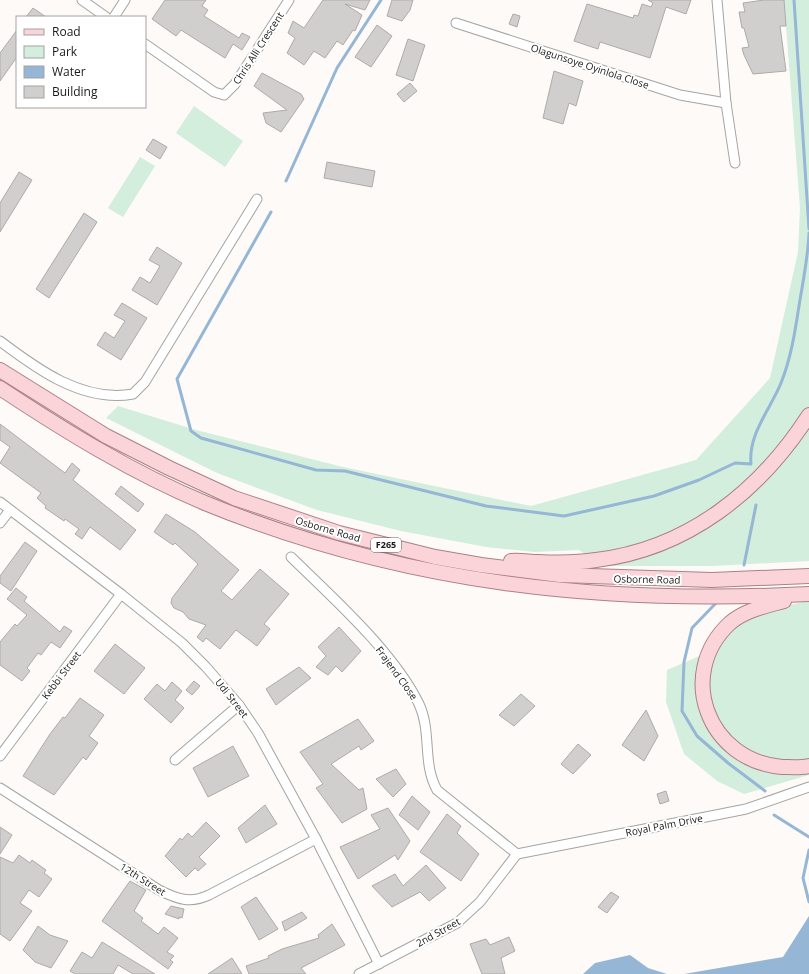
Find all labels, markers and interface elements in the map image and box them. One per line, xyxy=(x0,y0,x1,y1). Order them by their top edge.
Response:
street label: Chris Alli Crescent xyxy=(229,9,287,87)
legend xyxy=(16,16,146,108)
text: Road xyxy=(52,23,81,40)
street label: Olagunsoye Oyinlola Close xyxy=(529,40,651,92)
text: Park xyxy=(52,43,78,60)
text: Water xyxy=(52,63,86,80)
text: Building xyxy=(52,83,98,100)
street label: Osborne Road xyxy=(294,513,362,545)
road number: F265 xyxy=(371,538,401,552)
street label: Osborne Road xyxy=(613,571,681,587)
street label: Frajend Close xyxy=(373,643,421,703)
street label: Kebbi Street xyxy=(38,648,84,702)
street label: Udi Street xyxy=(212,675,252,721)
street label: Royal Palm Drive xyxy=(624,811,704,839)
street label: 12th Street xyxy=(117,859,169,899)
street label: 2nd Street xyxy=(413,914,463,950)

